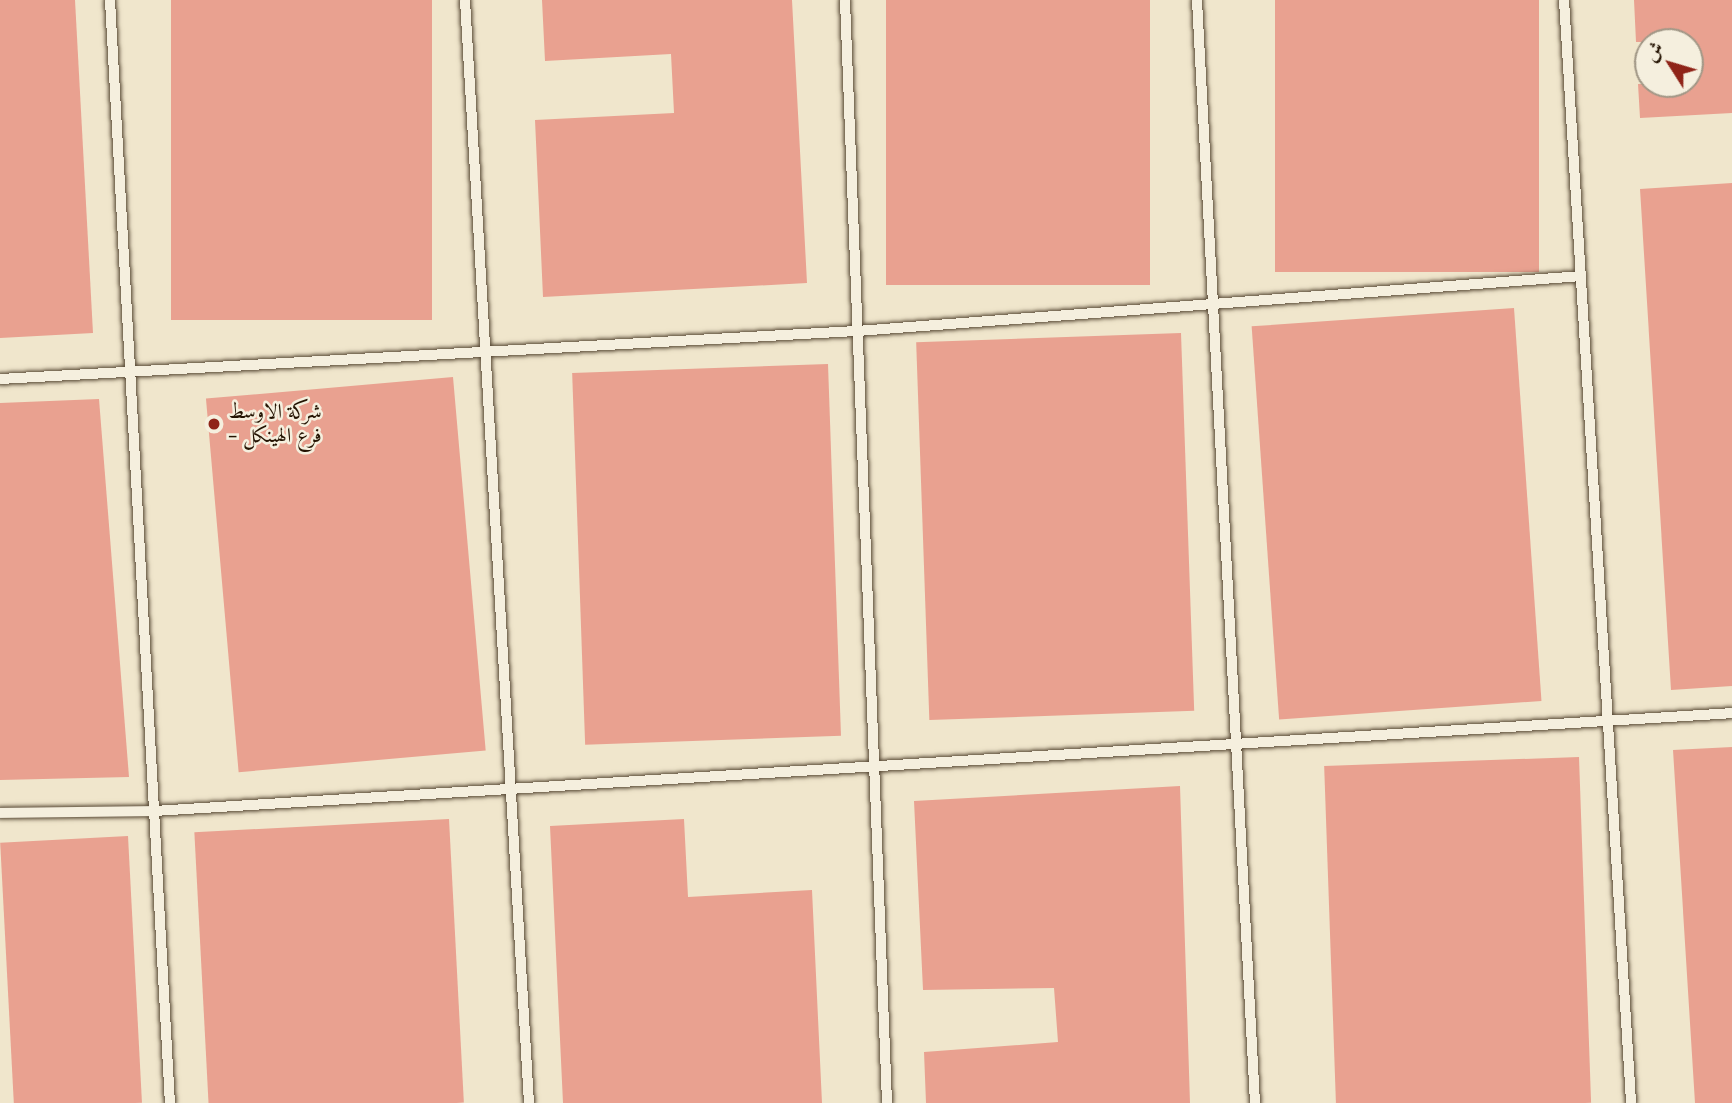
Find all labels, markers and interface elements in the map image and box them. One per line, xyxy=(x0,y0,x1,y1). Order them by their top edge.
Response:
north arrow xyxy=(1634,28,1704,98)
text: ش xyxy=(1638,36,1670,67)
place label: شركة الاوسط - فرع الهينكل xyxy=(228,399,322,449)
marker: شركة الاوسط - فرع الهينكل xyxy=(206,416,222,432)

